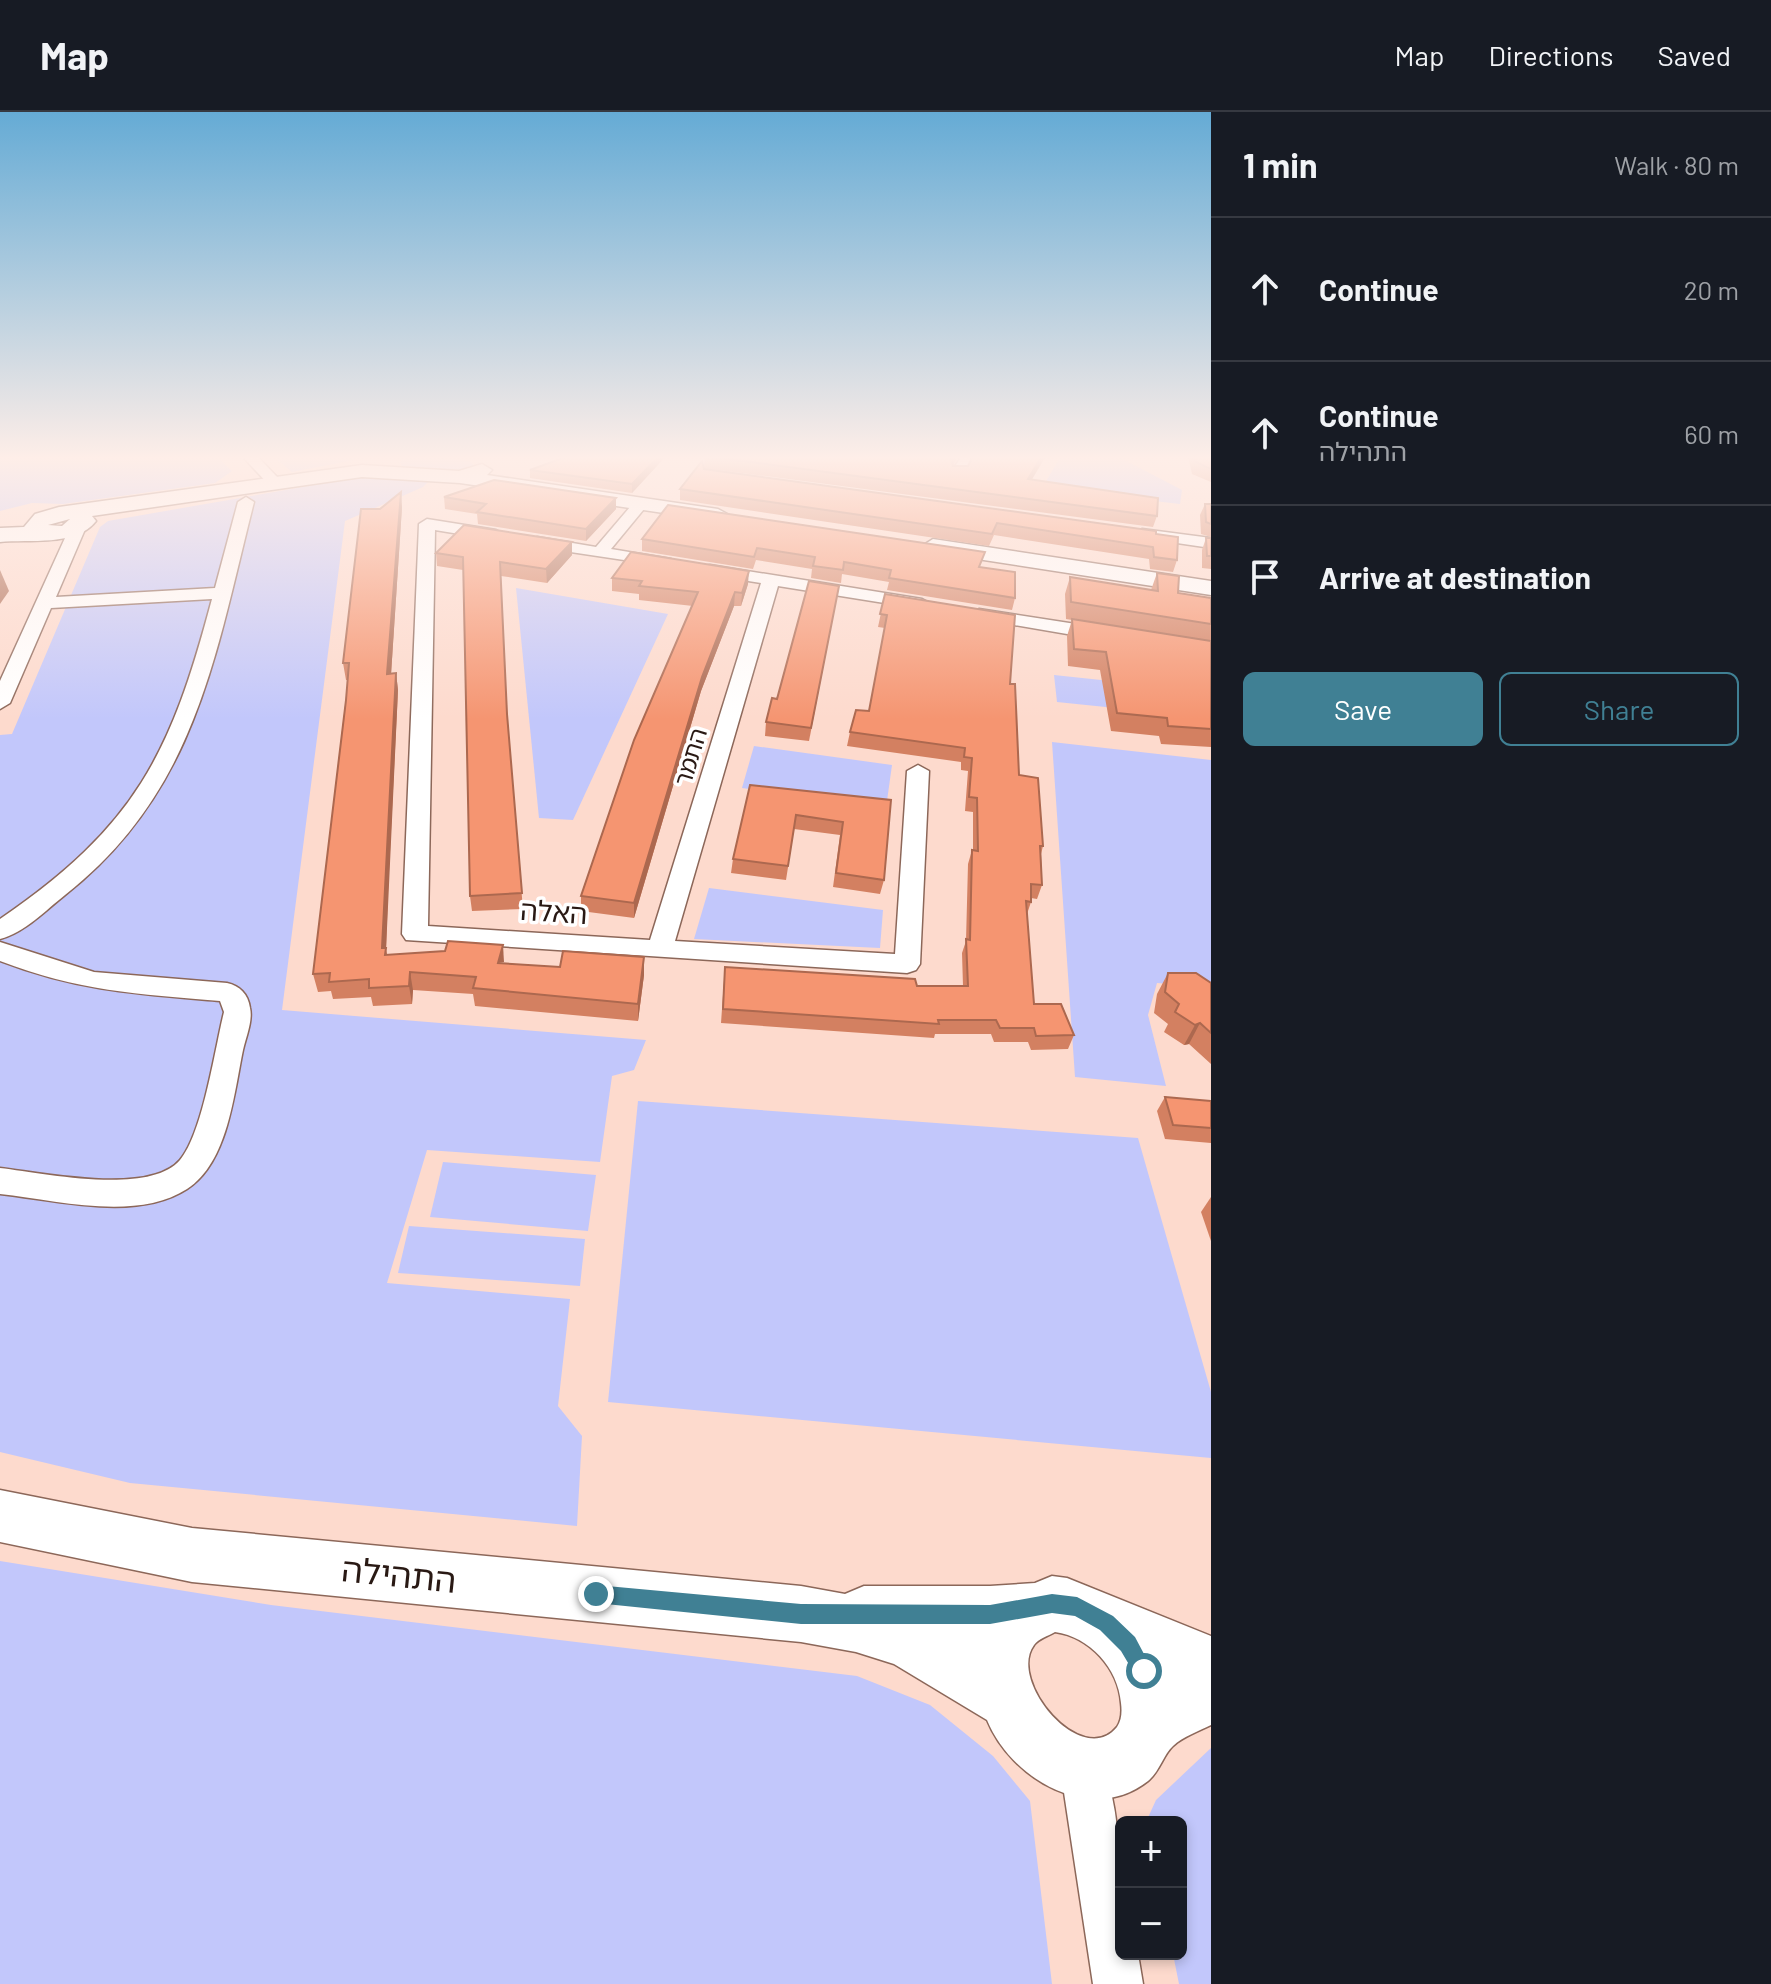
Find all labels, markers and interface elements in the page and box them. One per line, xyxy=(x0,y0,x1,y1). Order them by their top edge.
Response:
text: Map xyxy=(40,32,109,78)
text: Map xyxy=(1395,38,1444,72)
text: Directions xyxy=(1488,38,1614,72)
text: Saved xyxy=(1658,38,1731,72)
text: 1 min xyxy=(1243,144,1318,185)
text: Walk · 80 m xyxy=(1614,149,1739,180)
icon: ahead xyxy=(1243,267,1287,311)
text: Continue xyxy=(1319,271,1439,307)
text: 20 m xyxy=(1684,274,1739,305)
text: Continue xyxy=(1319,397,1439,433)
icon: ahead xyxy=(1243,411,1287,455)
text: 60 m xyxy=(1684,418,1739,449)
text: התהילה xyxy=(1319,435,1407,466)
icon: arrive xyxy=(1243,555,1287,599)
text: Arrive at destination xyxy=(1319,559,1591,595)
button: Save xyxy=(1243,672,1483,746)
button: Share xyxy=(1499,672,1739,746)
street label: התמר xyxy=(667,724,712,789)
street label: האלה xyxy=(519,892,589,930)
street label: התהילה xyxy=(340,1547,459,1600)
route end xyxy=(578,1576,614,1612)
route start xyxy=(1126,1653,1162,1689)
map controls xyxy=(1115,1816,1187,1960)
button: + xyxy=(1115,1816,1187,1888)
button: − xyxy=(1115,1888,1187,1960)

